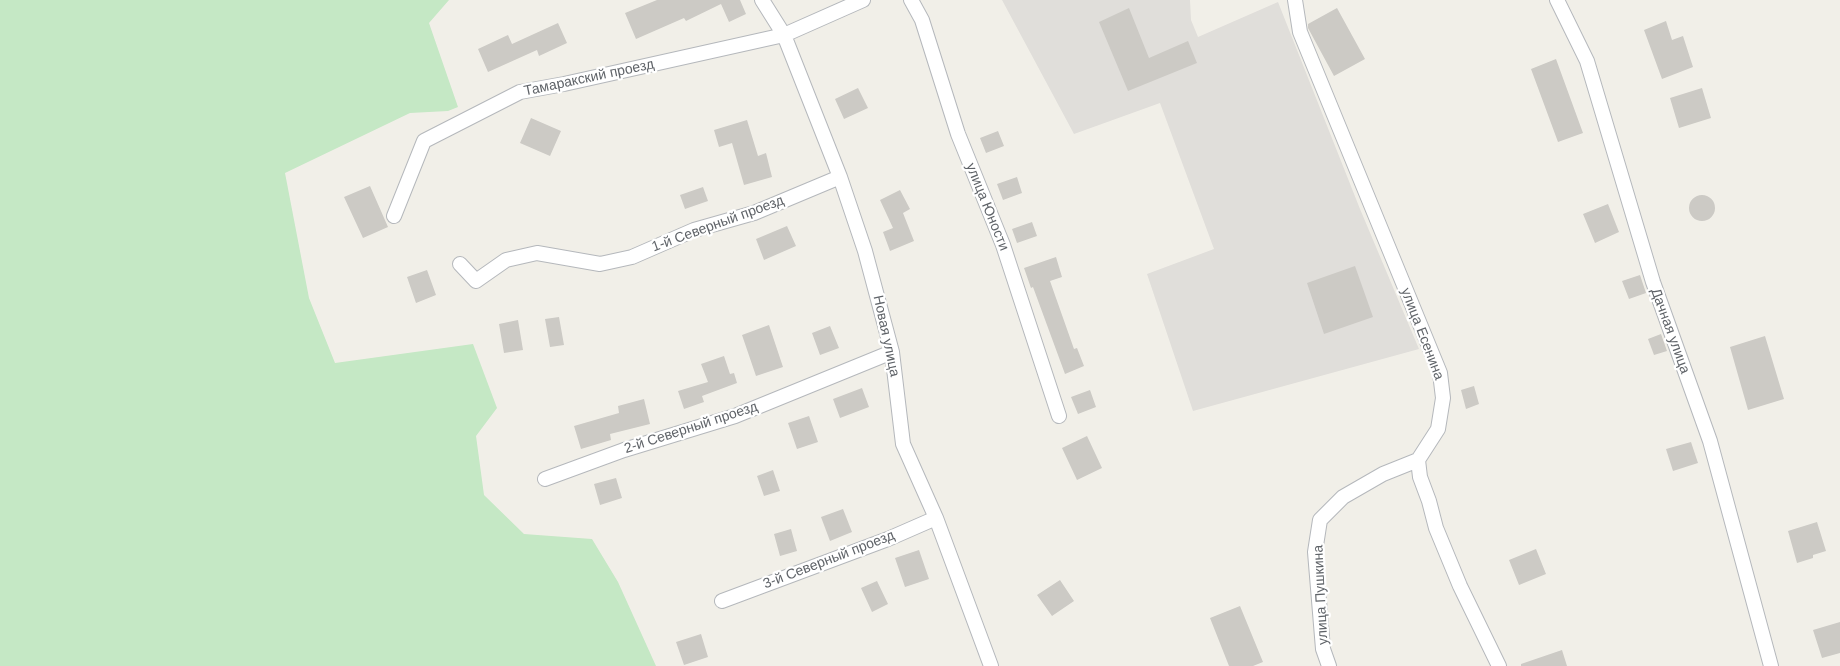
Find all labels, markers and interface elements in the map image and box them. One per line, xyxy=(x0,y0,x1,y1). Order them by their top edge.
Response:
street label: Тамаракский проезд xyxy=(522,56,656,100)
street label: улица Юности xyxy=(962,161,1012,253)
street label: 1-й Северный проезд xyxy=(650,192,786,256)
street label: улица Есенина xyxy=(1397,286,1447,382)
street label: Дачная улица xyxy=(1647,286,1693,376)
street label: Новая улица xyxy=(869,294,903,378)
street label: 2-й Северный проезд xyxy=(622,398,760,458)
street label: 3-й Северный проезд xyxy=(761,527,897,593)
street label: улица Пушкина xyxy=(1310,545,1332,645)

